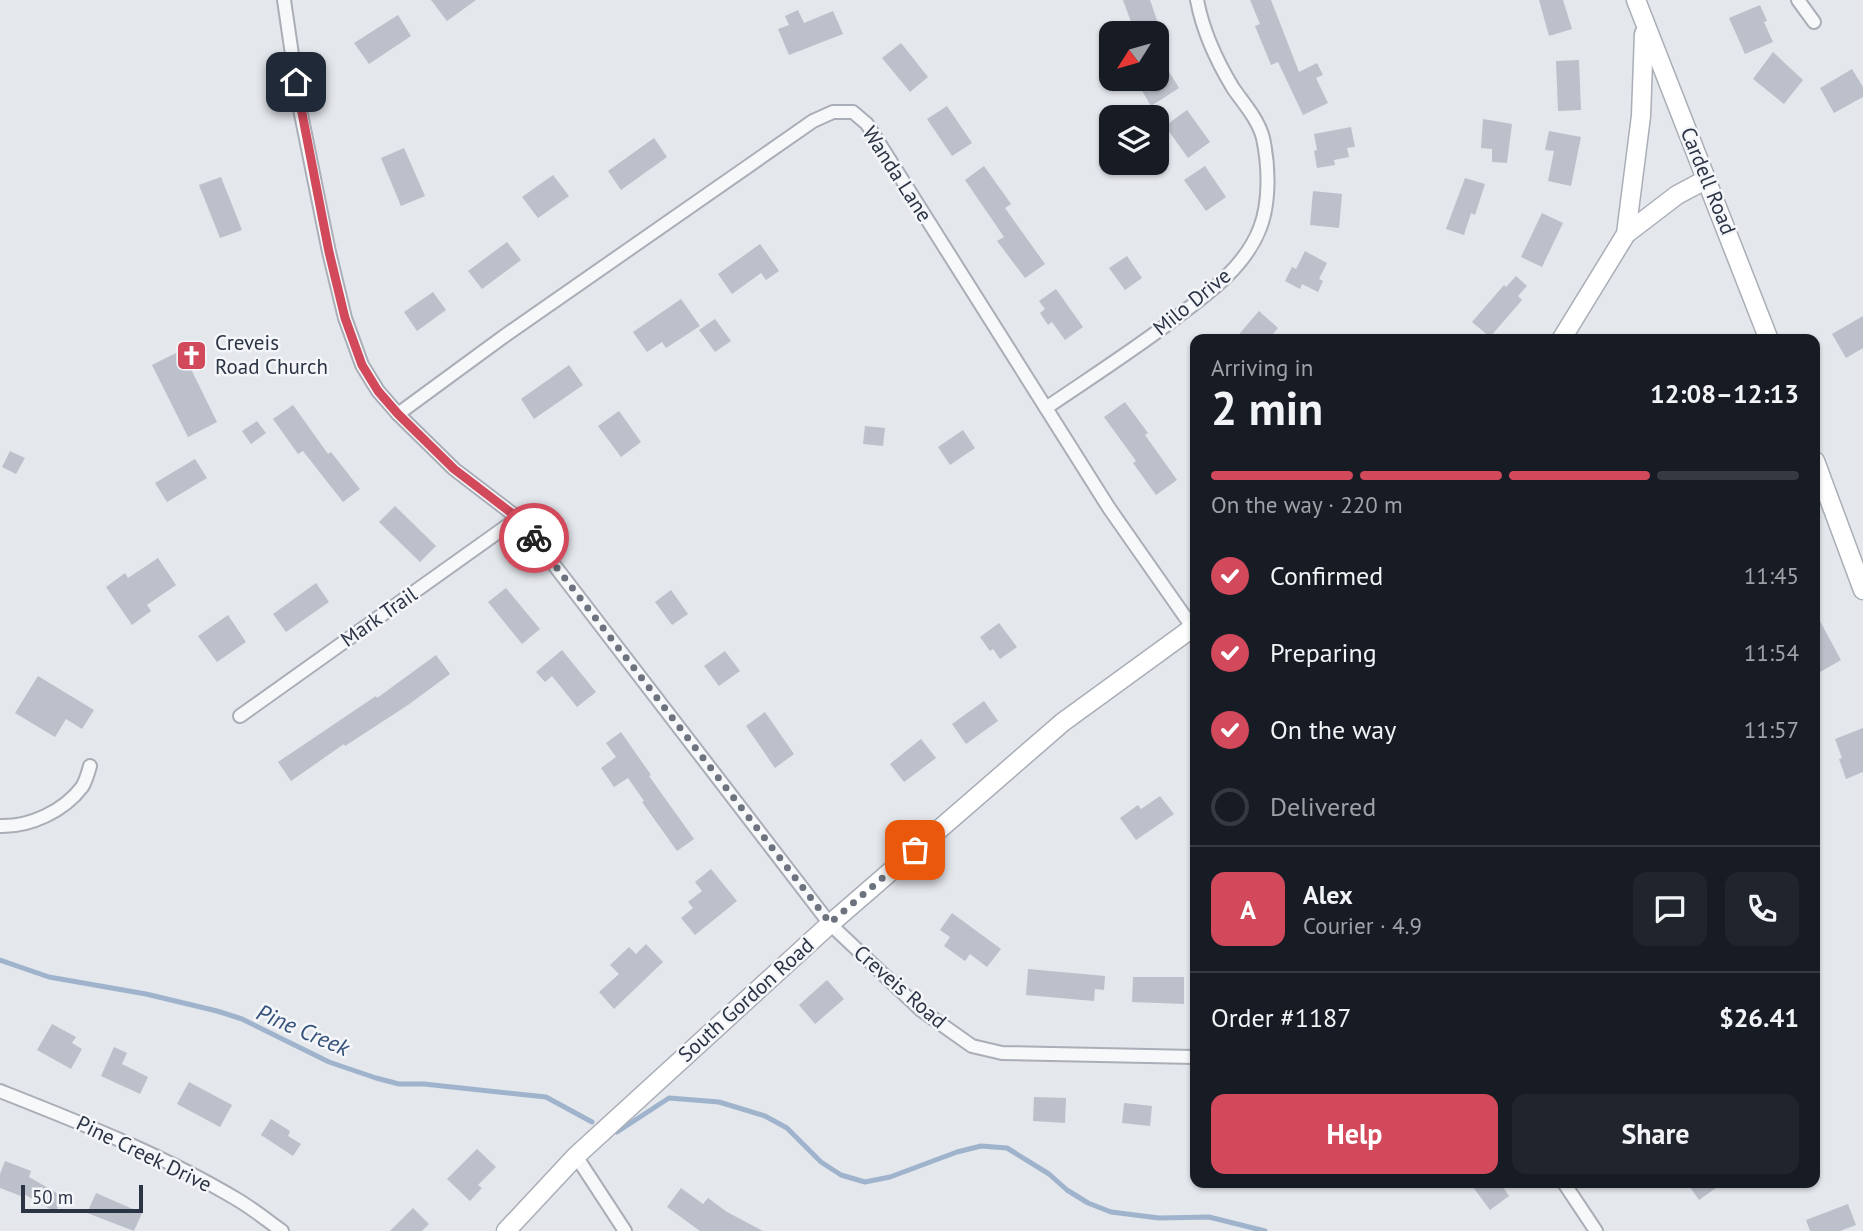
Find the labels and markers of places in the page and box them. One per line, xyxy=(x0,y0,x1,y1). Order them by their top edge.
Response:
pin xyxy=(266,52,326,112)
place label: Creveis Road Church xyxy=(215,329,328,380)
church icon: Creveis Road Church xyxy=(175,338,209,372)
pin xyxy=(885,820,945,880)

